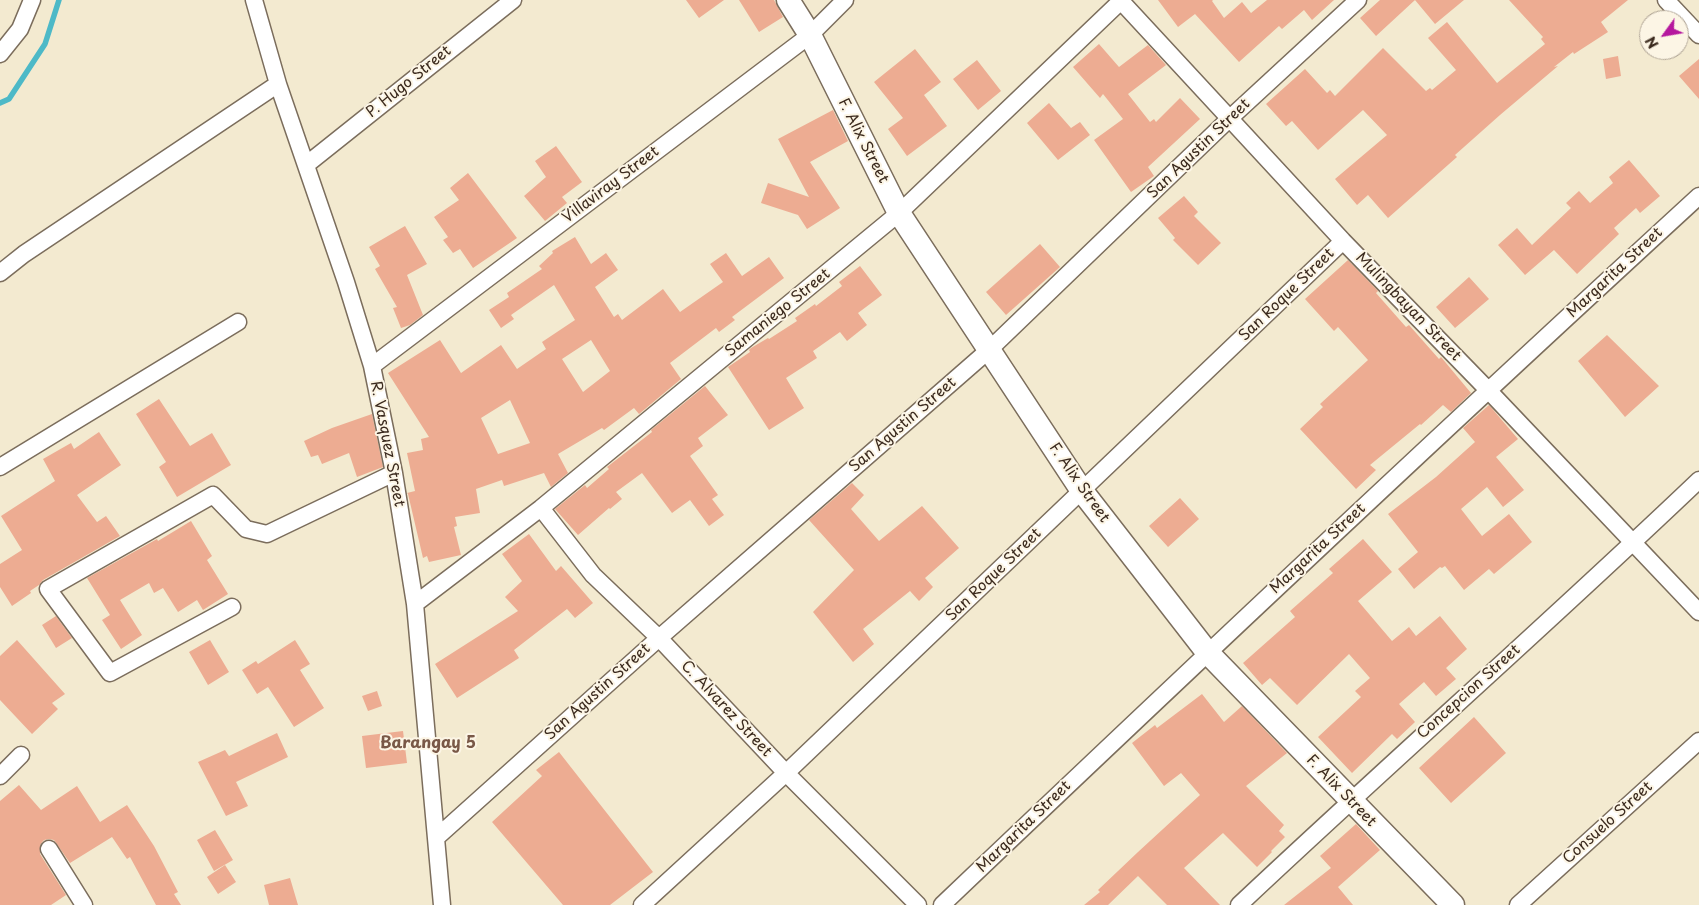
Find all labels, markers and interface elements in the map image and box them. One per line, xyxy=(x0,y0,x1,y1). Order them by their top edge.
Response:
north arrow xyxy=(1639,10,1689,60)
text: N xyxy=(1640,32,1664,53)
street label: P. Hugo Street xyxy=(363,42,455,122)
street label: F. Alix Street xyxy=(834,95,892,187)
street label: San Agustin Street xyxy=(1144,95,1254,203)
street label: Villaviray Street xyxy=(559,143,663,227)
street label: Margarita Street xyxy=(1563,224,1667,322)
street label: San Roque Street xyxy=(1236,245,1338,345)
street label: Mulingbayan Street xyxy=(1352,249,1464,365)
street label: Samaniego Street xyxy=(722,265,834,361)
street label: San Agustin Street xyxy=(846,374,960,476)
street label: R. Vasquez Street xyxy=(366,380,408,508)
street label: F. Alix Street xyxy=(1045,440,1113,526)
street label: Margarita Street xyxy=(1266,500,1370,598)
street label: San Roque Street xyxy=(943,525,1045,625)
street label: San Agustin Street xyxy=(542,640,654,744)
street label: Concepcion Street xyxy=(1414,641,1524,743)
street label: C. Alvarez Street xyxy=(677,657,775,761)
district label: Barangay 5 xyxy=(380,734,476,754)
street label: F. Alix Street xyxy=(1302,751,1380,831)
street label: Margarita Street xyxy=(973,777,1075,877)
street label: Consuelo Street xyxy=(1560,778,1656,868)

